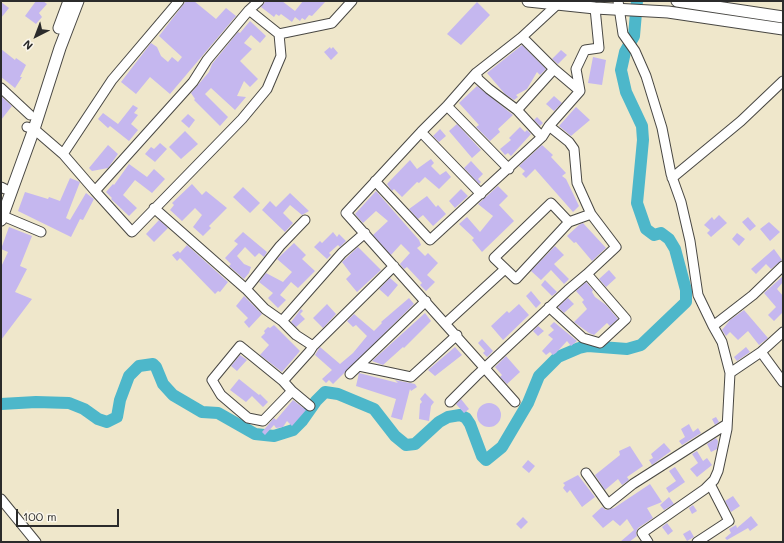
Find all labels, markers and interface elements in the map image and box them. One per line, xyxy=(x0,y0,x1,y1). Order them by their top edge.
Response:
north arrow xyxy=(16,16,56,56)
text: N xyxy=(20,37,36,54)
scale bar xyxy=(18,501,121,527)
text: 100 m xyxy=(23,508,57,524)

